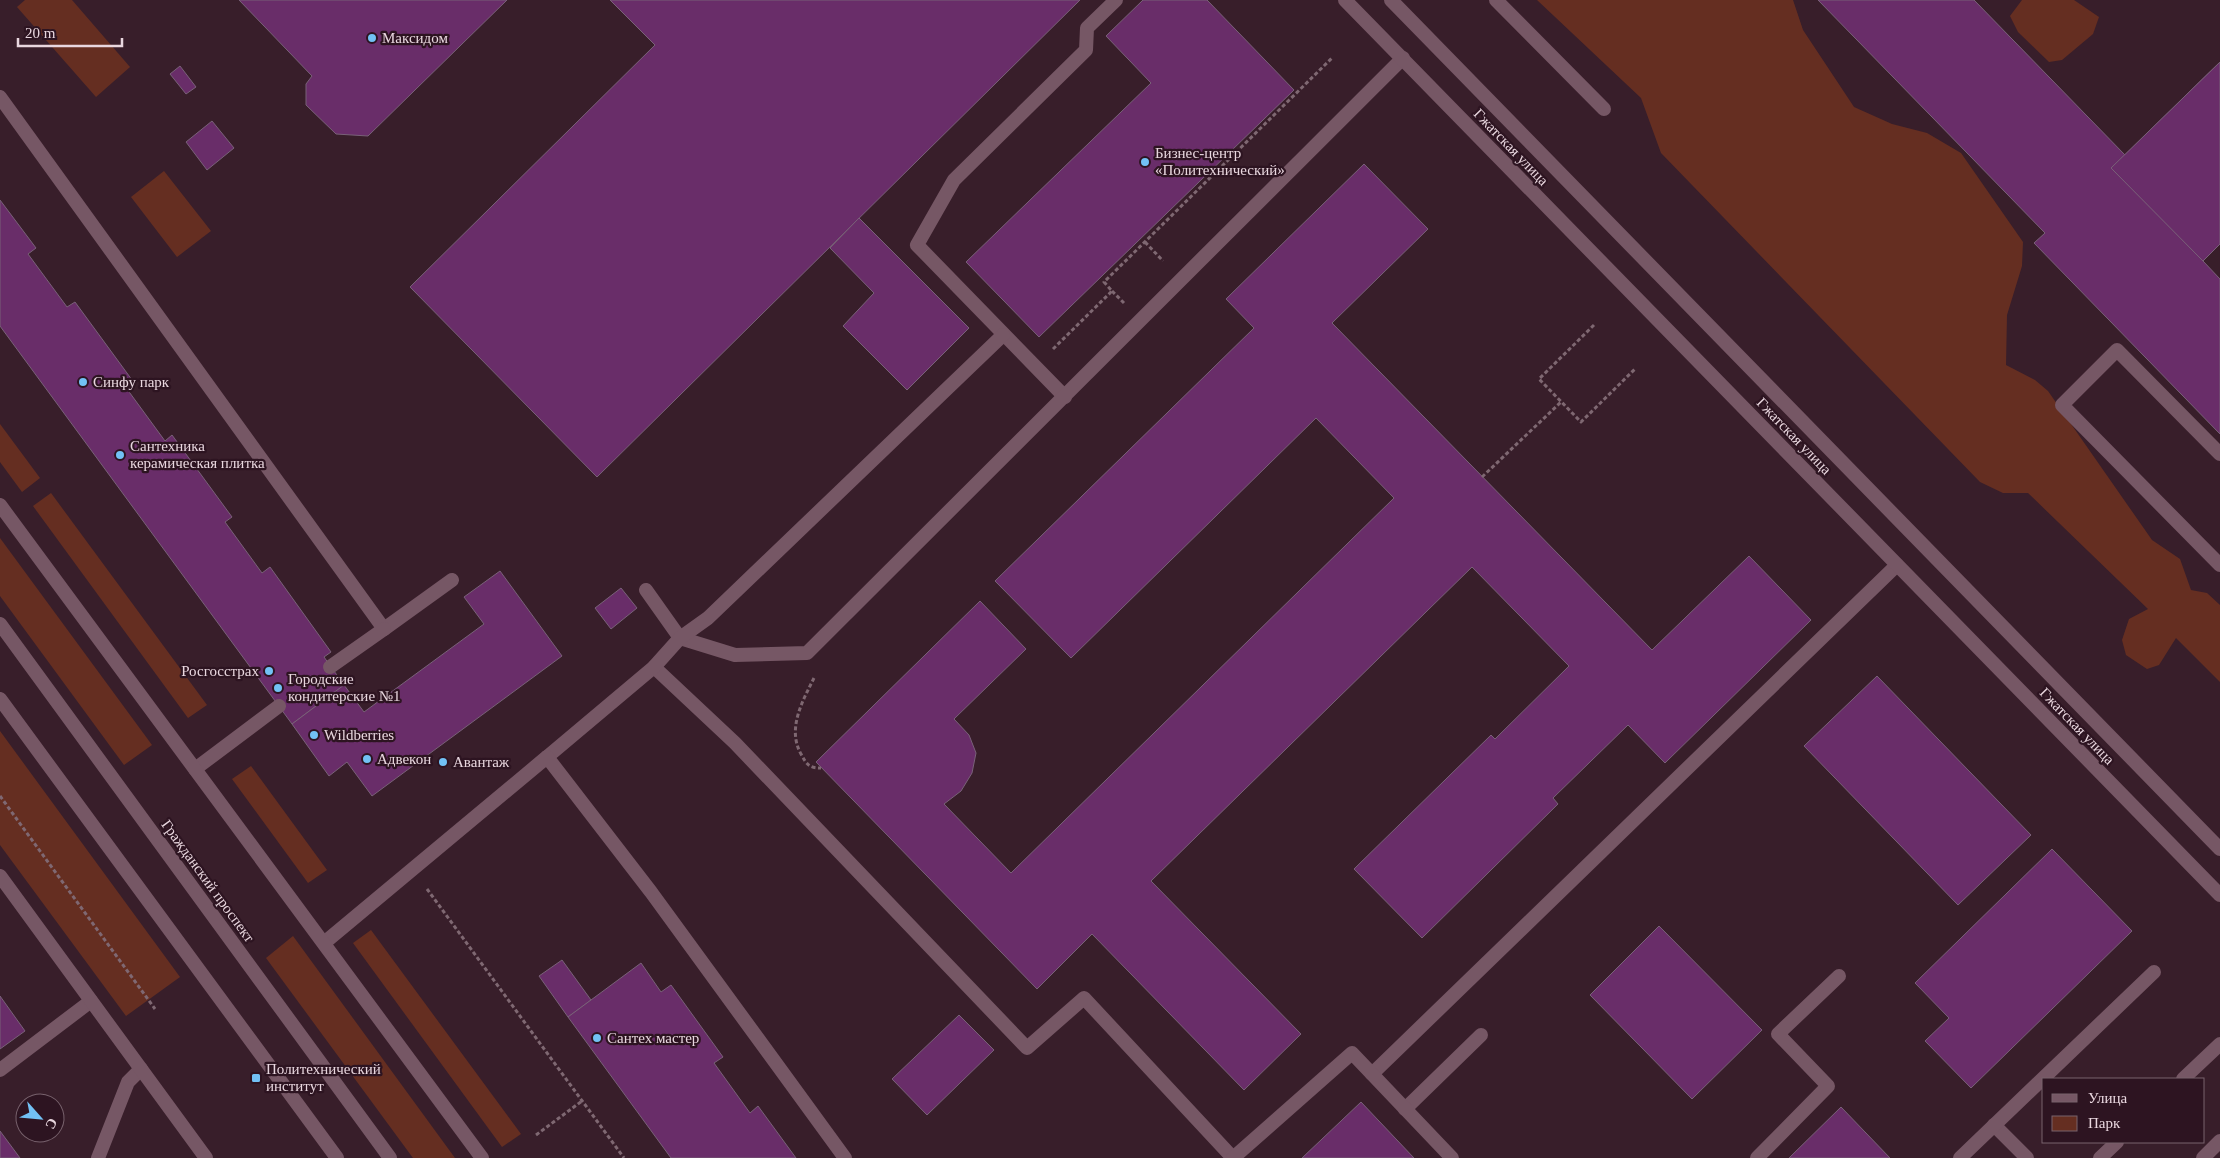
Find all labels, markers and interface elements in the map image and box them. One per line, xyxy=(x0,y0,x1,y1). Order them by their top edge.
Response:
scale bar xyxy=(18,15,121,47)
text: 20 m xyxy=(25,25,56,41)
place label: Максидом xyxy=(382,30,448,46)
marker: Максидом xyxy=(366,32,378,44)
street label: Гжатская улица xyxy=(1470,105,1552,189)
place label: Бизнес-центр «Политехнический» xyxy=(1155,145,1285,178)
marker: Бизнес-центр «Политехнический» xyxy=(1139,156,1151,168)
place label: Синфу парк xyxy=(93,374,170,390)
marker: Синфу парк xyxy=(77,376,89,388)
street label: Гжатская улица xyxy=(1753,394,1835,478)
place label: Сантехника керамическая плитка xyxy=(130,438,265,471)
marker: Сантехника керамическая плитка xyxy=(114,449,126,461)
place label: Росгосстрах xyxy=(181,663,259,679)
marker: Росгосстрах xyxy=(263,665,275,677)
place label: Городские кондитерские №1 xyxy=(288,671,401,704)
marker: Городские кондитерские №1 xyxy=(272,682,284,694)
street label: Гжатская улица xyxy=(2036,684,2118,768)
place label: Wildberries xyxy=(324,727,394,743)
marker: Wildberries xyxy=(308,729,320,741)
place label: Адвекон xyxy=(377,751,431,767)
marker: Адвекон xyxy=(361,753,373,765)
place label: Авантаж xyxy=(453,754,510,770)
marker: Авантаж xyxy=(437,756,449,768)
street label: Гражданский проспект xyxy=(158,817,258,945)
place label: Сантех мастер xyxy=(607,1030,699,1046)
marker: Сантех мастер xyxy=(591,1032,603,1044)
place label: Политехнический институт xyxy=(266,1061,381,1094)
marker: Политехнический институт xyxy=(250,1072,262,1084)
legend xyxy=(2042,1078,2205,1143)
text: Улица xyxy=(2088,1090,2127,1106)
north arrow xyxy=(15,1093,65,1143)
text: Парк xyxy=(2088,1115,2121,1131)
text: С xyxy=(42,1116,60,1132)

